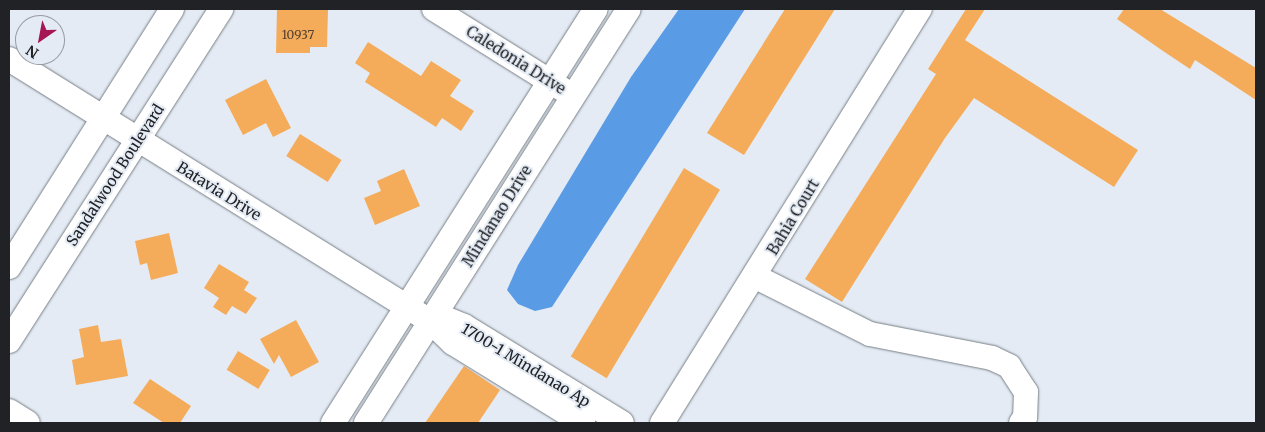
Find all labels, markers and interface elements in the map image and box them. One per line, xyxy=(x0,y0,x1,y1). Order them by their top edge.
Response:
north arrow xyxy=(15,15,65,65)
street label: Caledonia Drive xyxy=(463,22,569,98)
house number: 10937 xyxy=(282,28,314,42)
text: N xyxy=(23,41,42,62)
street label: Sandalwood Boulevard xyxy=(62,101,168,249)
street label: Batavia Drive xyxy=(173,158,265,224)
street label: Mindanao Drive xyxy=(459,162,535,270)
street label: Bahia Court xyxy=(763,176,823,258)
street label: 1700-1 Mindanao Ap xyxy=(458,319,594,411)

